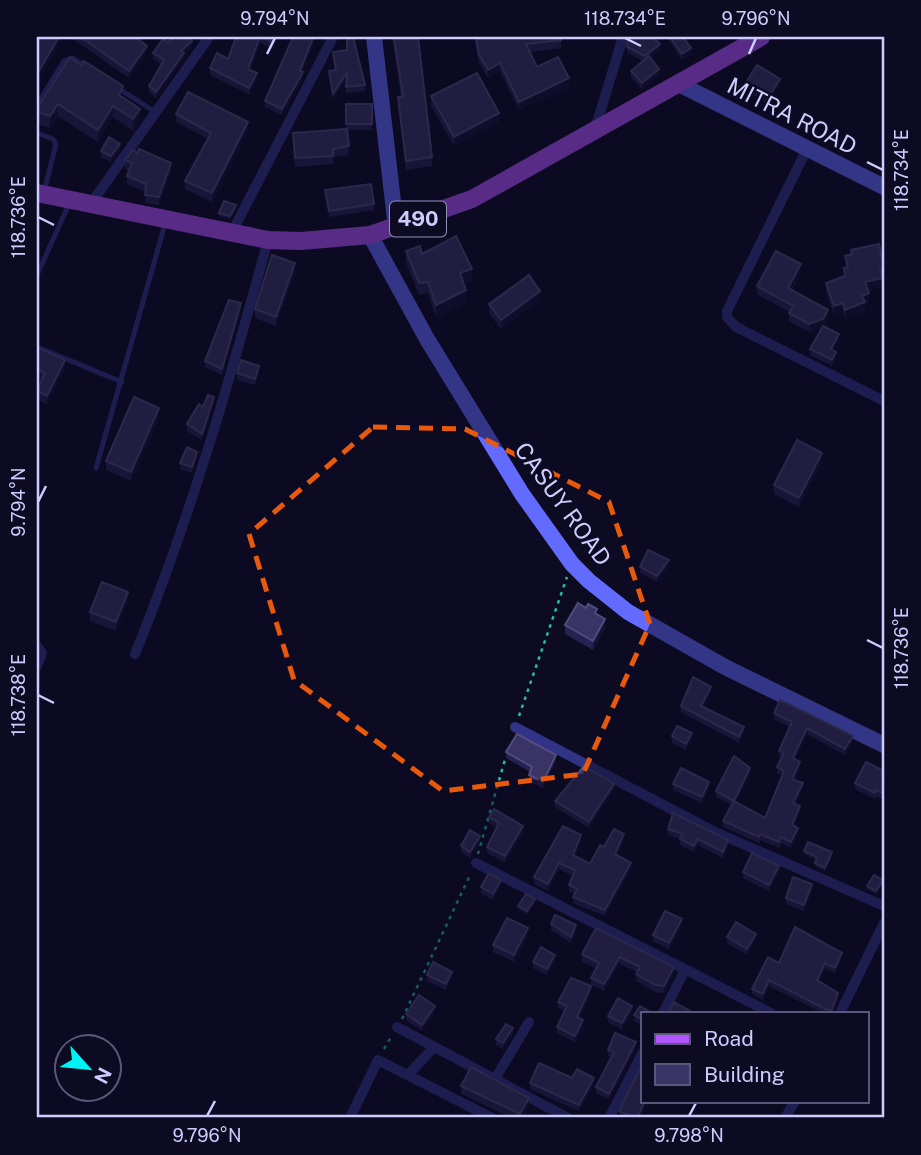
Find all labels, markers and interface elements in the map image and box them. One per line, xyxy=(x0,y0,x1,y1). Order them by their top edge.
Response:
text: 9.794°N xyxy=(240,8,310,29)
text: 118.734°E xyxy=(584,8,666,29)
text: 9.796°N xyxy=(721,8,791,29)
street label: MITRA ROAD xyxy=(723,71,862,160)
text: 118.734°E xyxy=(891,129,912,211)
text: 118.736°E xyxy=(8,176,29,258)
road number: 490 xyxy=(390,202,446,236)
street label: CASUY ROAD xyxy=(510,437,617,571)
text: 9.794°N xyxy=(8,467,29,537)
text: 118.736°E xyxy=(891,607,912,689)
text: 118.738°E xyxy=(8,654,29,736)
legend xyxy=(641,1012,869,1102)
text: Road xyxy=(704,1026,754,1051)
north arrow xyxy=(52,1032,122,1102)
text: Building xyxy=(704,1062,785,1087)
text: N xyxy=(90,1064,116,1087)
text: 9.796°N xyxy=(172,1125,242,1146)
text: 9.798°N xyxy=(654,1125,724,1146)

